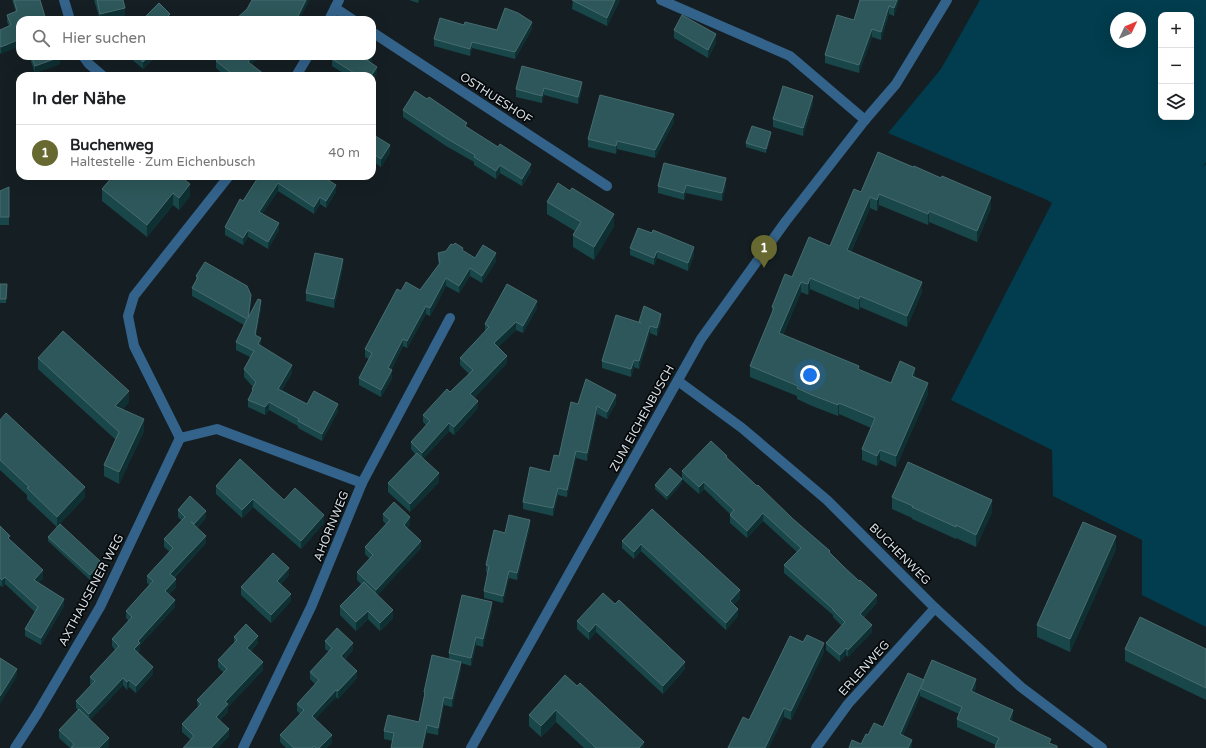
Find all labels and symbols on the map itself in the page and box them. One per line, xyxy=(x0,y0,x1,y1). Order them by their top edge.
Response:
north arrow xyxy=(1110,12,1146,48)
street label: OSTHUESHOF xyxy=(457,69,535,127)
pin: 1 xyxy=(751,235,777,268)
street label: ZUM EICHENBUSCH xyxy=(607,362,677,474)
your location xyxy=(800,365,820,385)
street label: AHORNWEG xyxy=(311,489,351,563)
street label: BUCHENWEG xyxy=(866,520,934,588)
street label: AXTHAUSENER WEG xyxy=(56,532,126,648)
street label: ERLENWEG xyxy=(836,638,892,698)

